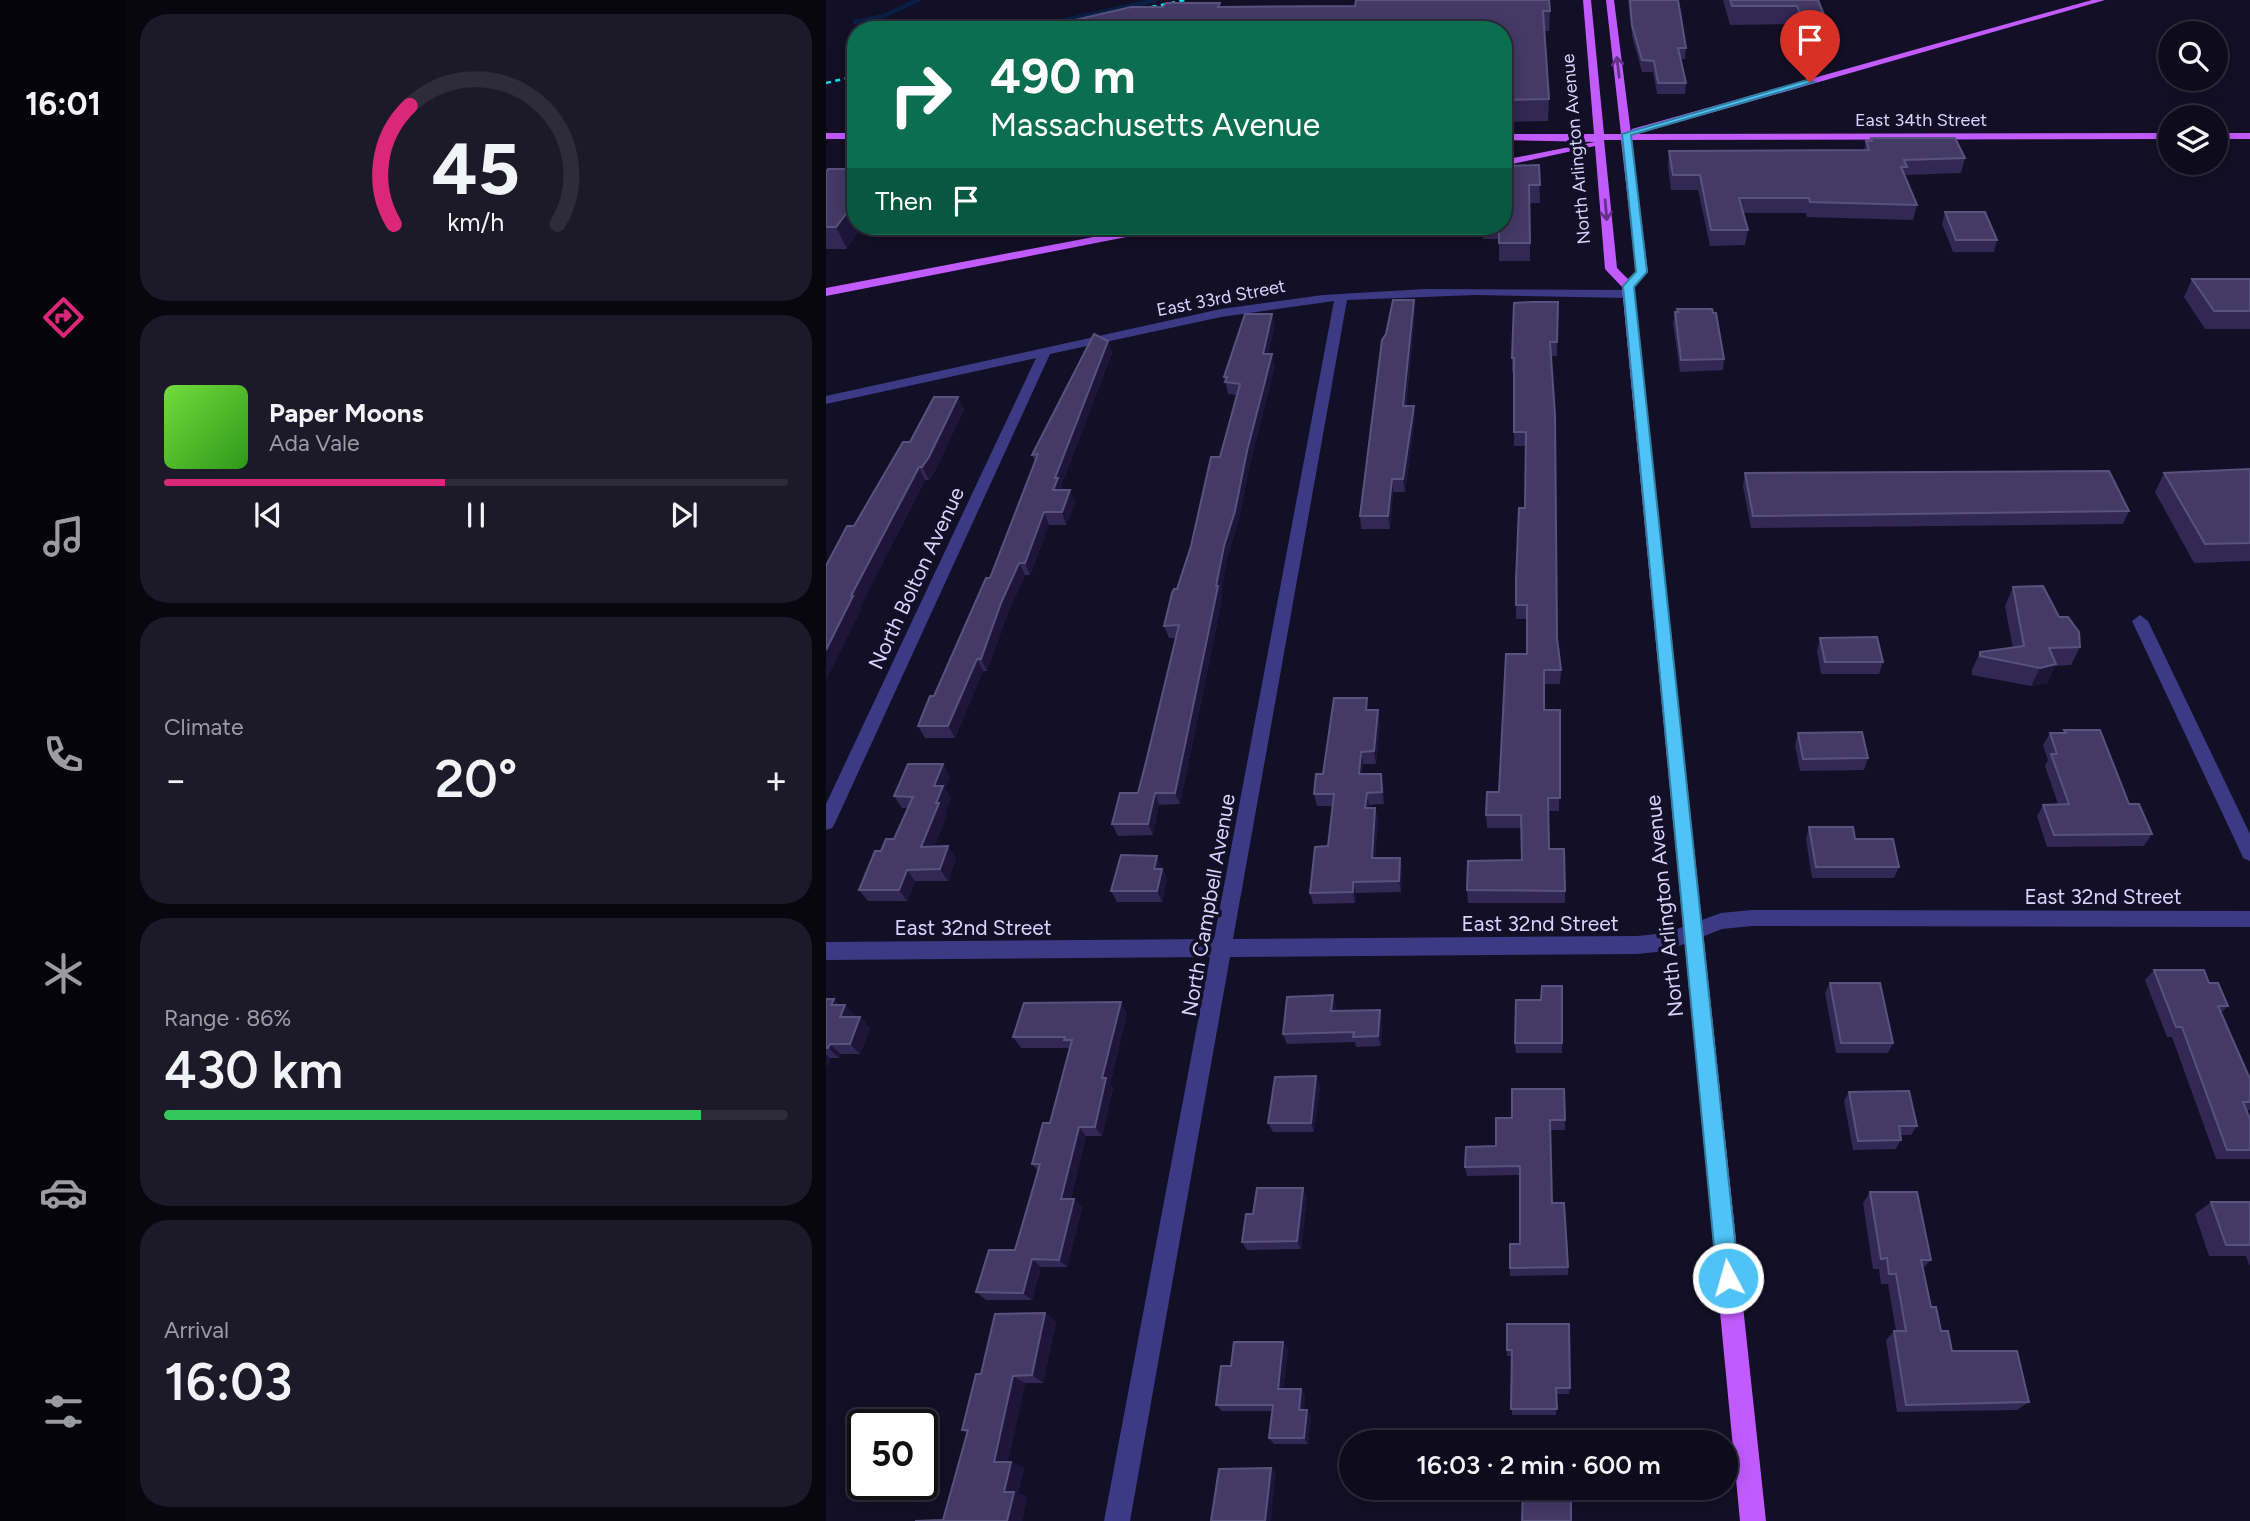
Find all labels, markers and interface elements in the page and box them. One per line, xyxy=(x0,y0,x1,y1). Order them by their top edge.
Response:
pin xyxy=(1780,10,1840,82)
icon: arrive xyxy=(1791,21,1829,59)
map controls xyxy=(2158,21,2228,175)
button: search xyxy=(2158,21,2228,91)
text: 490 m xyxy=(990,46,1136,105)
icon: right xyxy=(875,49,966,140)
street label: North Arlington Avenue xyxy=(1557,53,1595,245)
one-way arrow xyxy=(1612,56,1625,79)
text: 16:01 xyxy=(25,85,101,123)
button: layers xyxy=(2158,105,2228,175)
text: Massachusetts Avenue xyxy=(990,106,1320,144)
street label: East 34th Street xyxy=(1855,109,1987,131)
text: 45 xyxy=(432,125,520,212)
icon: arrive xyxy=(947,182,985,220)
text: Then xyxy=(875,185,933,217)
one-way arrow xyxy=(1600,198,1613,220)
text: km/h xyxy=(447,207,505,237)
street label: East 33rd Street xyxy=(1155,275,1287,321)
icon: directions xyxy=(39,293,88,342)
text: Paper Moons xyxy=(269,397,424,429)
text: Ada Vale xyxy=(269,429,360,457)
street label: North Bolton Avenue xyxy=(863,483,969,673)
icon: previous xyxy=(249,496,287,534)
icon: pause xyxy=(457,496,495,534)
icon: next xyxy=(665,496,703,534)
icon: music xyxy=(39,512,88,561)
text: Climate xyxy=(164,713,243,741)
icon: phone xyxy=(39,730,88,779)
text: 20° xyxy=(435,748,517,810)
text: − xyxy=(164,757,188,803)
text: + xyxy=(764,757,788,803)
street label: North Campbell Avenue xyxy=(1176,792,1240,1018)
street label: North Arlington Avenue xyxy=(1640,794,1688,1018)
street label: East 32nd Street xyxy=(2024,884,2182,909)
street label: East 32nd Street xyxy=(1461,911,1619,936)
street label: East 32nd Street xyxy=(894,915,1052,940)
icon: climate xyxy=(39,949,88,998)
text: Range · 86% xyxy=(164,1004,291,1032)
text: 430 km xyxy=(164,1039,343,1101)
icon: car xyxy=(39,1168,88,1217)
position arrow xyxy=(1691,1241,1765,1315)
text: Arrival xyxy=(164,1316,229,1344)
text: 16:03 xyxy=(164,1351,293,1413)
icon: filters xyxy=(39,1387,88,1436)
speed limit sign: 50 xyxy=(847,1409,938,1500)
text: 16:03 · 2 min · 600 m xyxy=(1416,1449,1661,1481)

